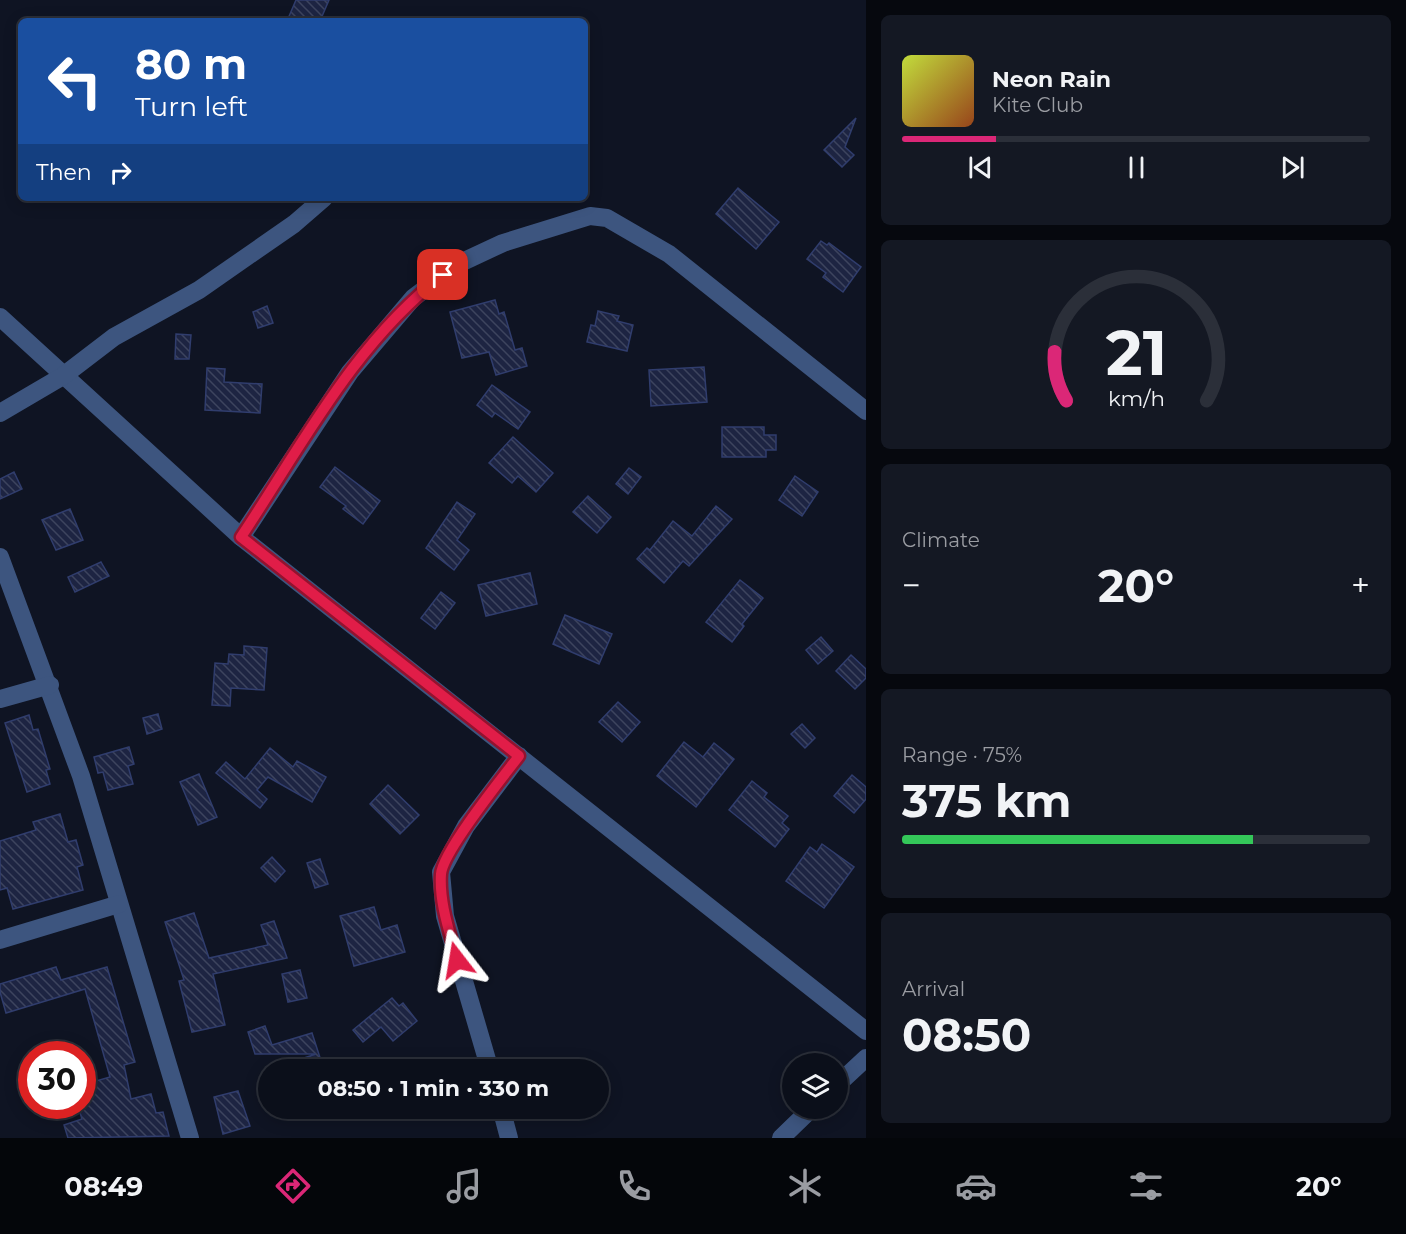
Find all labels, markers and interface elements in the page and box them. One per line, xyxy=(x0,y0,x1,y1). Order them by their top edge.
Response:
text: 80 m xyxy=(135,38,247,90)
icon: left xyxy=(36,42,114,120)
text: Neon Rain xyxy=(992,66,1111,93)
text: Turn left xyxy=(135,90,248,123)
text: Kite Club xyxy=(992,93,1083,117)
icon: previous xyxy=(964,151,997,184)
icon: pause xyxy=(1120,151,1153,184)
icon: next xyxy=(1276,151,1309,184)
icon: right xyxy=(104,156,137,189)
text: Then xyxy=(36,159,92,186)
pin xyxy=(417,249,468,300)
icon: arrive xyxy=(426,258,459,291)
text: 21 xyxy=(1105,316,1167,392)
text: km/h xyxy=(1107,386,1165,412)
text: Climate xyxy=(902,528,980,552)
text: 20° xyxy=(1098,558,1174,613)
text: − xyxy=(902,565,921,605)
text: + xyxy=(1351,565,1370,605)
text: Range · 75% xyxy=(902,743,1022,767)
text: 375 km xyxy=(902,773,1071,828)
position arrow xyxy=(425,928,489,992)
text: Arrival xyxy=(902,977,965,1001)
text: 08:50 xyxy=(902,1007,1031,1062)
speed limit sign: 30 xyxy=(18,1041,96,1119)
map controls xyxy=(782,1053,848,1119)
button: layers xyxy=(782,1053,848,1119)
text: 08:50 · 1 min · 330 m xyxy=(318,1075,549,1102)
icon: directions xyxy=(272,1165,314,1207)
icon: music xyxy=(443,1165,485,1207)
icon: phone xyxy=(613,1165,655,1207)
icon: climate xyxy=(784,1165,826,1207)
icon: car xyxy=(955,1165,997,1207)
icon: filters xyxy=(1125,1165,1167,1207)
text: 08:49 xyxy=(64,1170,143,1203)
text: 20° xyxy=(1296,1170,1342,1203)

